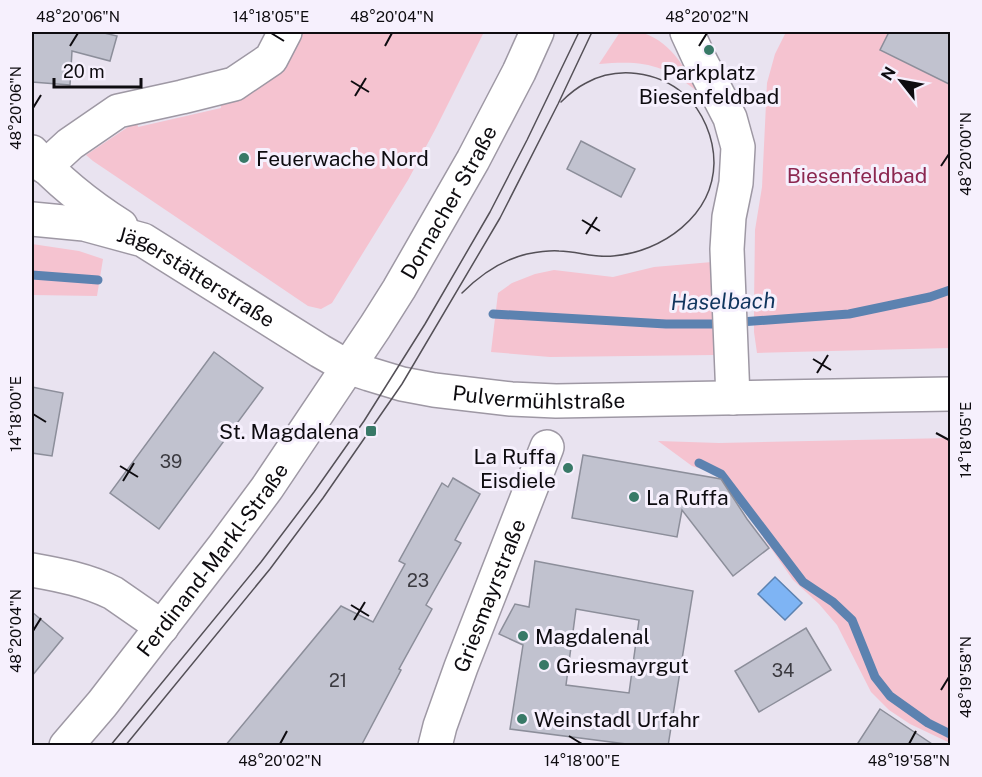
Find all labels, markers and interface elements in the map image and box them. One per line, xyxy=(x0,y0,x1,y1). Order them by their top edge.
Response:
text: 48°20'06"N xyxy=(36,8,120,25)
text: 14°18'05"E xyxy=(233,8,309,25)
text: 48°20'04"N xyxy=(350,8,434,25)
text: 48°20'02"N xyxy=(665,8,749,25)
marker: Parkplatz Biesenfeldbad xyxy=(702,43,716,57)
scale bar xyxy=(54,51,141,89)
north arrow xyxy=(871,51,931,111)
place label: Parkplatz Biesenfeldbad xyxy=(639,60,779,109)
text: 20 m xyxy=(63,61,105,82)
text: N xyxy=(877,63,900,84)
text: 48°20'06"N xyxy=(7,66,24,150)
text: 48°20'00"N xyxy=(957,112,974,196)
street label: Dornacher Straße xyxy=(395,121,502,283)
place label: Feuerwache Nord xyxy=(256,146,429,171)
marker: Feuerwache Nord xyxy=(237,151,251,165)
park label: Biesenfeldbad xyxy=(787,163,927,188)
street label: Jägerstätterstraße xyxy=(114,221,280,332)
water label: Haselbach xyxy=(670,287,776,315)
text: 14°18'00"E xyxy=(7,376,24,452)
street label: Pulvermühlstraße xyxy=(451,380,625,414)
text: 14°18'05"E xyxy=(957,402,974,478)
place label: St. Magdalena xyxy=(219,419,359,444)
marker: St. Magdalena xyxy=(364,424,378,438)
place label: La Ruffa Eisdiele xyxy=(473,444,556,493)
house number: 39 xyxy=(160,451,182,472)
street label: Ferdinand-Markl-Straße xyxy=(131,458,293,661)
marker: La Ruffa Eisdiele xyxy=(561,461,575,475)
place label: La Ruffa xyxy=(646,485,729,510)
marker: La Ruffa xyxy=(627,490,641,504)
street label: Griesmayrstraße xyxy=(448,515,530,676)
house number: 23 xyxy=(407,570,429,591)
text: 48°20'04"N xyxy=(7,589,24,673)
place label: Magdalenal xyxy=(535,624,650,649)
marker: Magdalenal xyxy=(516,629,530,643)
text: 48°19'58"N xyxy=(957,636,974,718)
place label: Griesmayrgut xyxy=(556,653,689,678)
marker: Griesmayrgut xyxy=(537,658,551,672)
house number: 34 xyxy=(772,660,794,681)
house number: 21 xyxy=(329,670,347,691)
place label: Weinstadl Urfahr xyxy=(534,707,700,732)
marker: Weinstadl Urfahr xyxy=(515,712,529,726)
text: 48°20'02"N xyxy=(238,752,322,769)
text: 14°18'00"E xyxy=(544,752,620,769)
text: 48°19'58"N xyxy=(868,752,950,769)

